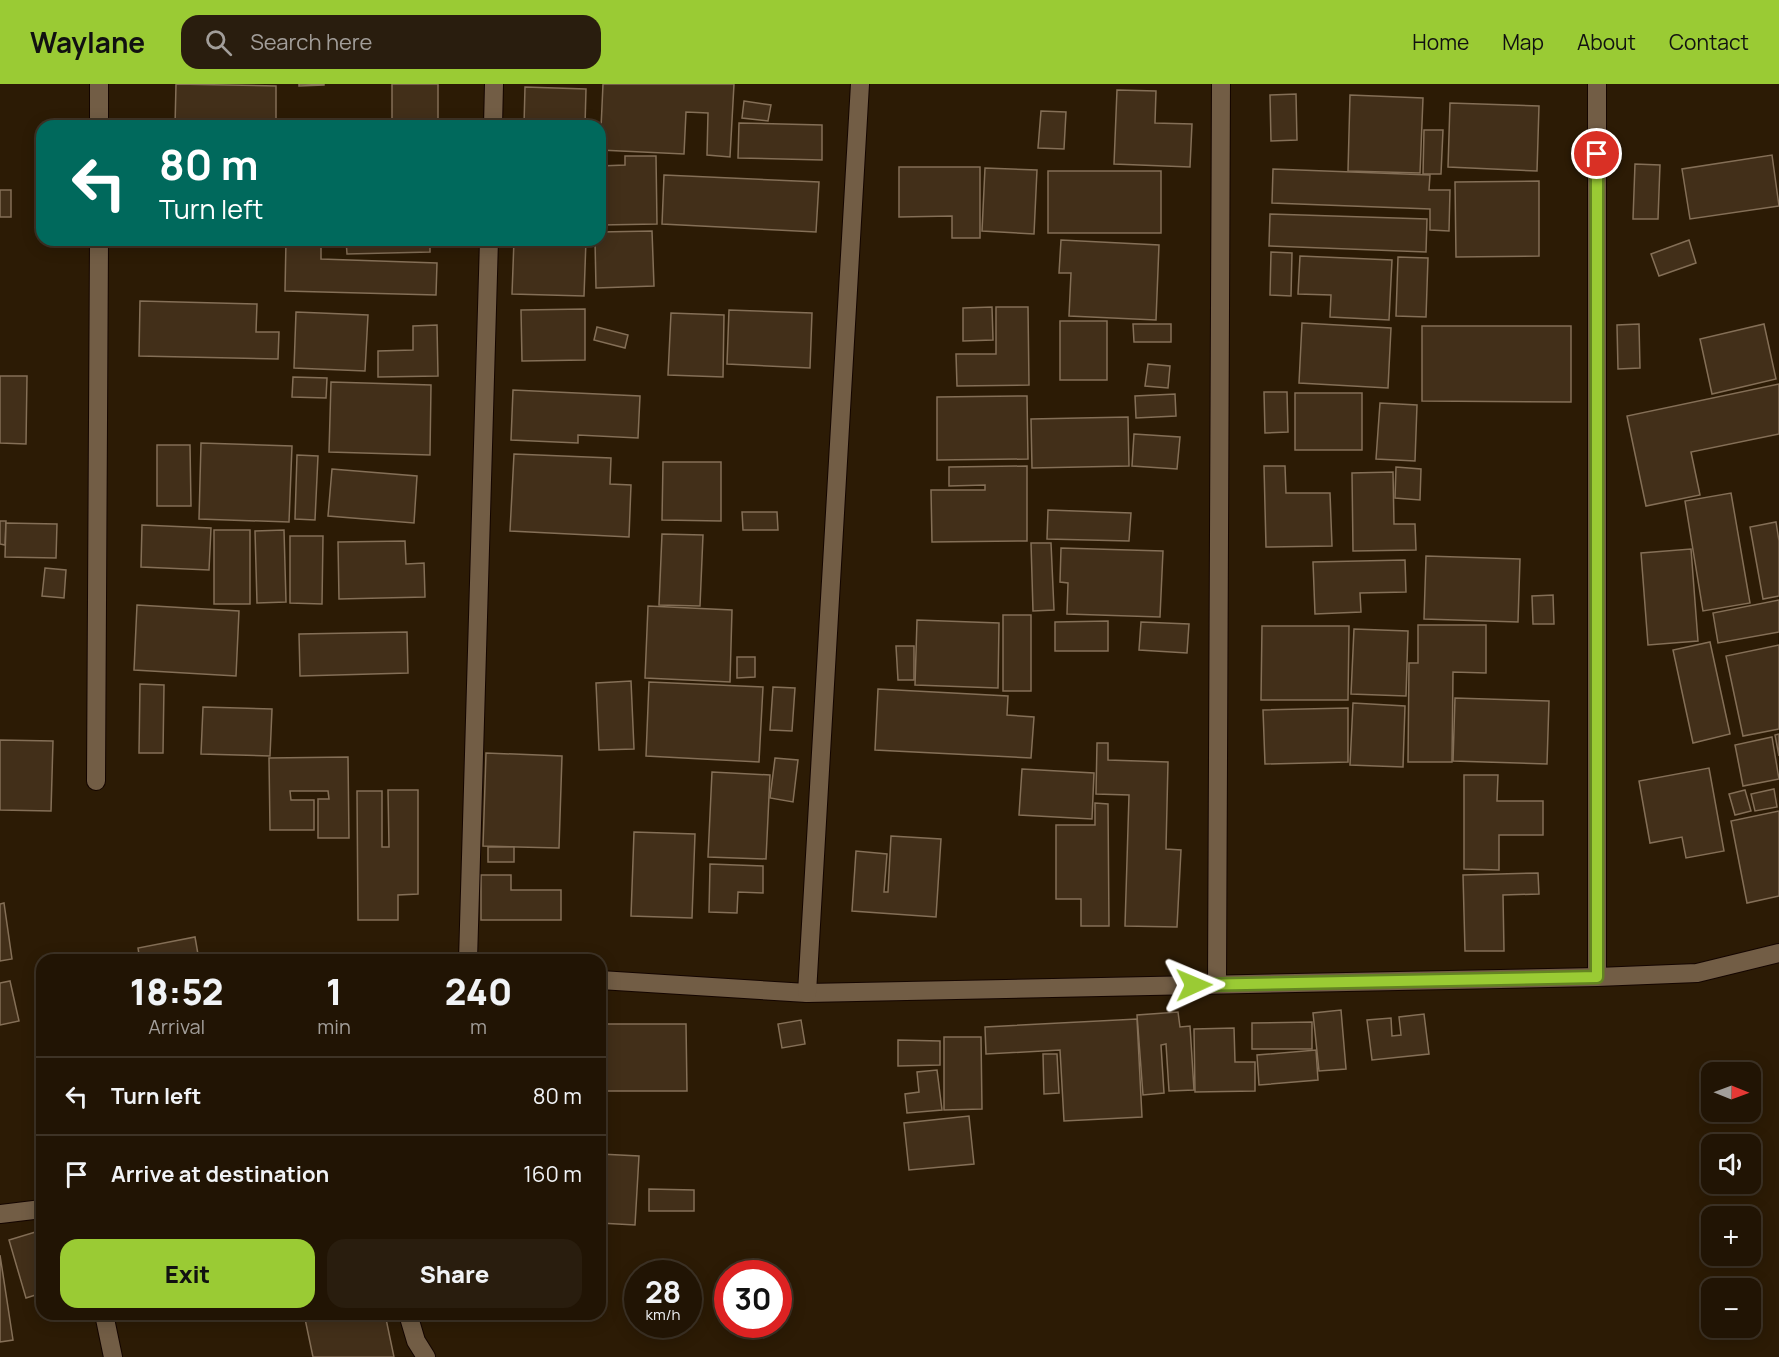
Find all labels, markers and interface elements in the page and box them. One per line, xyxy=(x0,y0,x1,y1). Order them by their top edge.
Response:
search box xyxy=(181,15,601,69)
text: Waylane xyxy=(30,23,145,61)
icon: search xyxy=(202,26,235,59)
text: Search here xyxy=(250,27,372,57)
text: Home xyxy=(1412,28,1469,56)
text: Map xyxy=(1502,28,1544,56)
text: About xyxy=(1577,28,1636,56)
text: Contact xyxy=(1669,28,1749,56)
pin xyxy=(1571,128,1622,179)
text: 80 m xyxy=(159,135,259,193)
icon: arrive xyxy=(1580,137,1613,170)
icon: left xyxy=(60,144,138,222)
text: Turn left xyxy=(159,190,263,227)
position arrow xyxy=(1162,953,1226,1017)
text: 18:52 xyxy=(130,967,224,1016)
text: 1 xyxy=(326,967,342,1016)
text: 240 xyxy=(445,967,512,1016)
text: Arrival xyxy=(148,1013,205,1040)
text: min xyxy=(317,1013,351,1040)
text: m xyxy=(470,1013,487,1040)
north arrow xyxy=(1701,1062,1761,1122)
map controls xyxy=(1701,1062,1761,1338)
icon: left xyxy=(60,1080,93,1113)
text: Turn left xyxy=(111,1081,201,1111)
text: 80 m xyxy=(533,1081,582,1111)
button: sound xyxy=(1701,1134,1761,1194)
icon: arrive xyxy=(60,1158,93,1191)
text: Arrive at destination xyxy=(111,1159,329,1189)
text: 160 m xyxy=(523,1159,582,1189)
button: + xyxy=(1701,1206,1761,1266)
button: Exit xyxy=(60,1239,315,1308)
button: Share xyxy=(327,1239,582,1308)
speed limit sign: 30 xyxy=(714,1260,792,1338)
text: 28 xyxy=(645,1271,681,1312)
button: − xyxy=(1701,1278,1761,1338)
text: km/h xyxy=(646,1304,680,1325)

